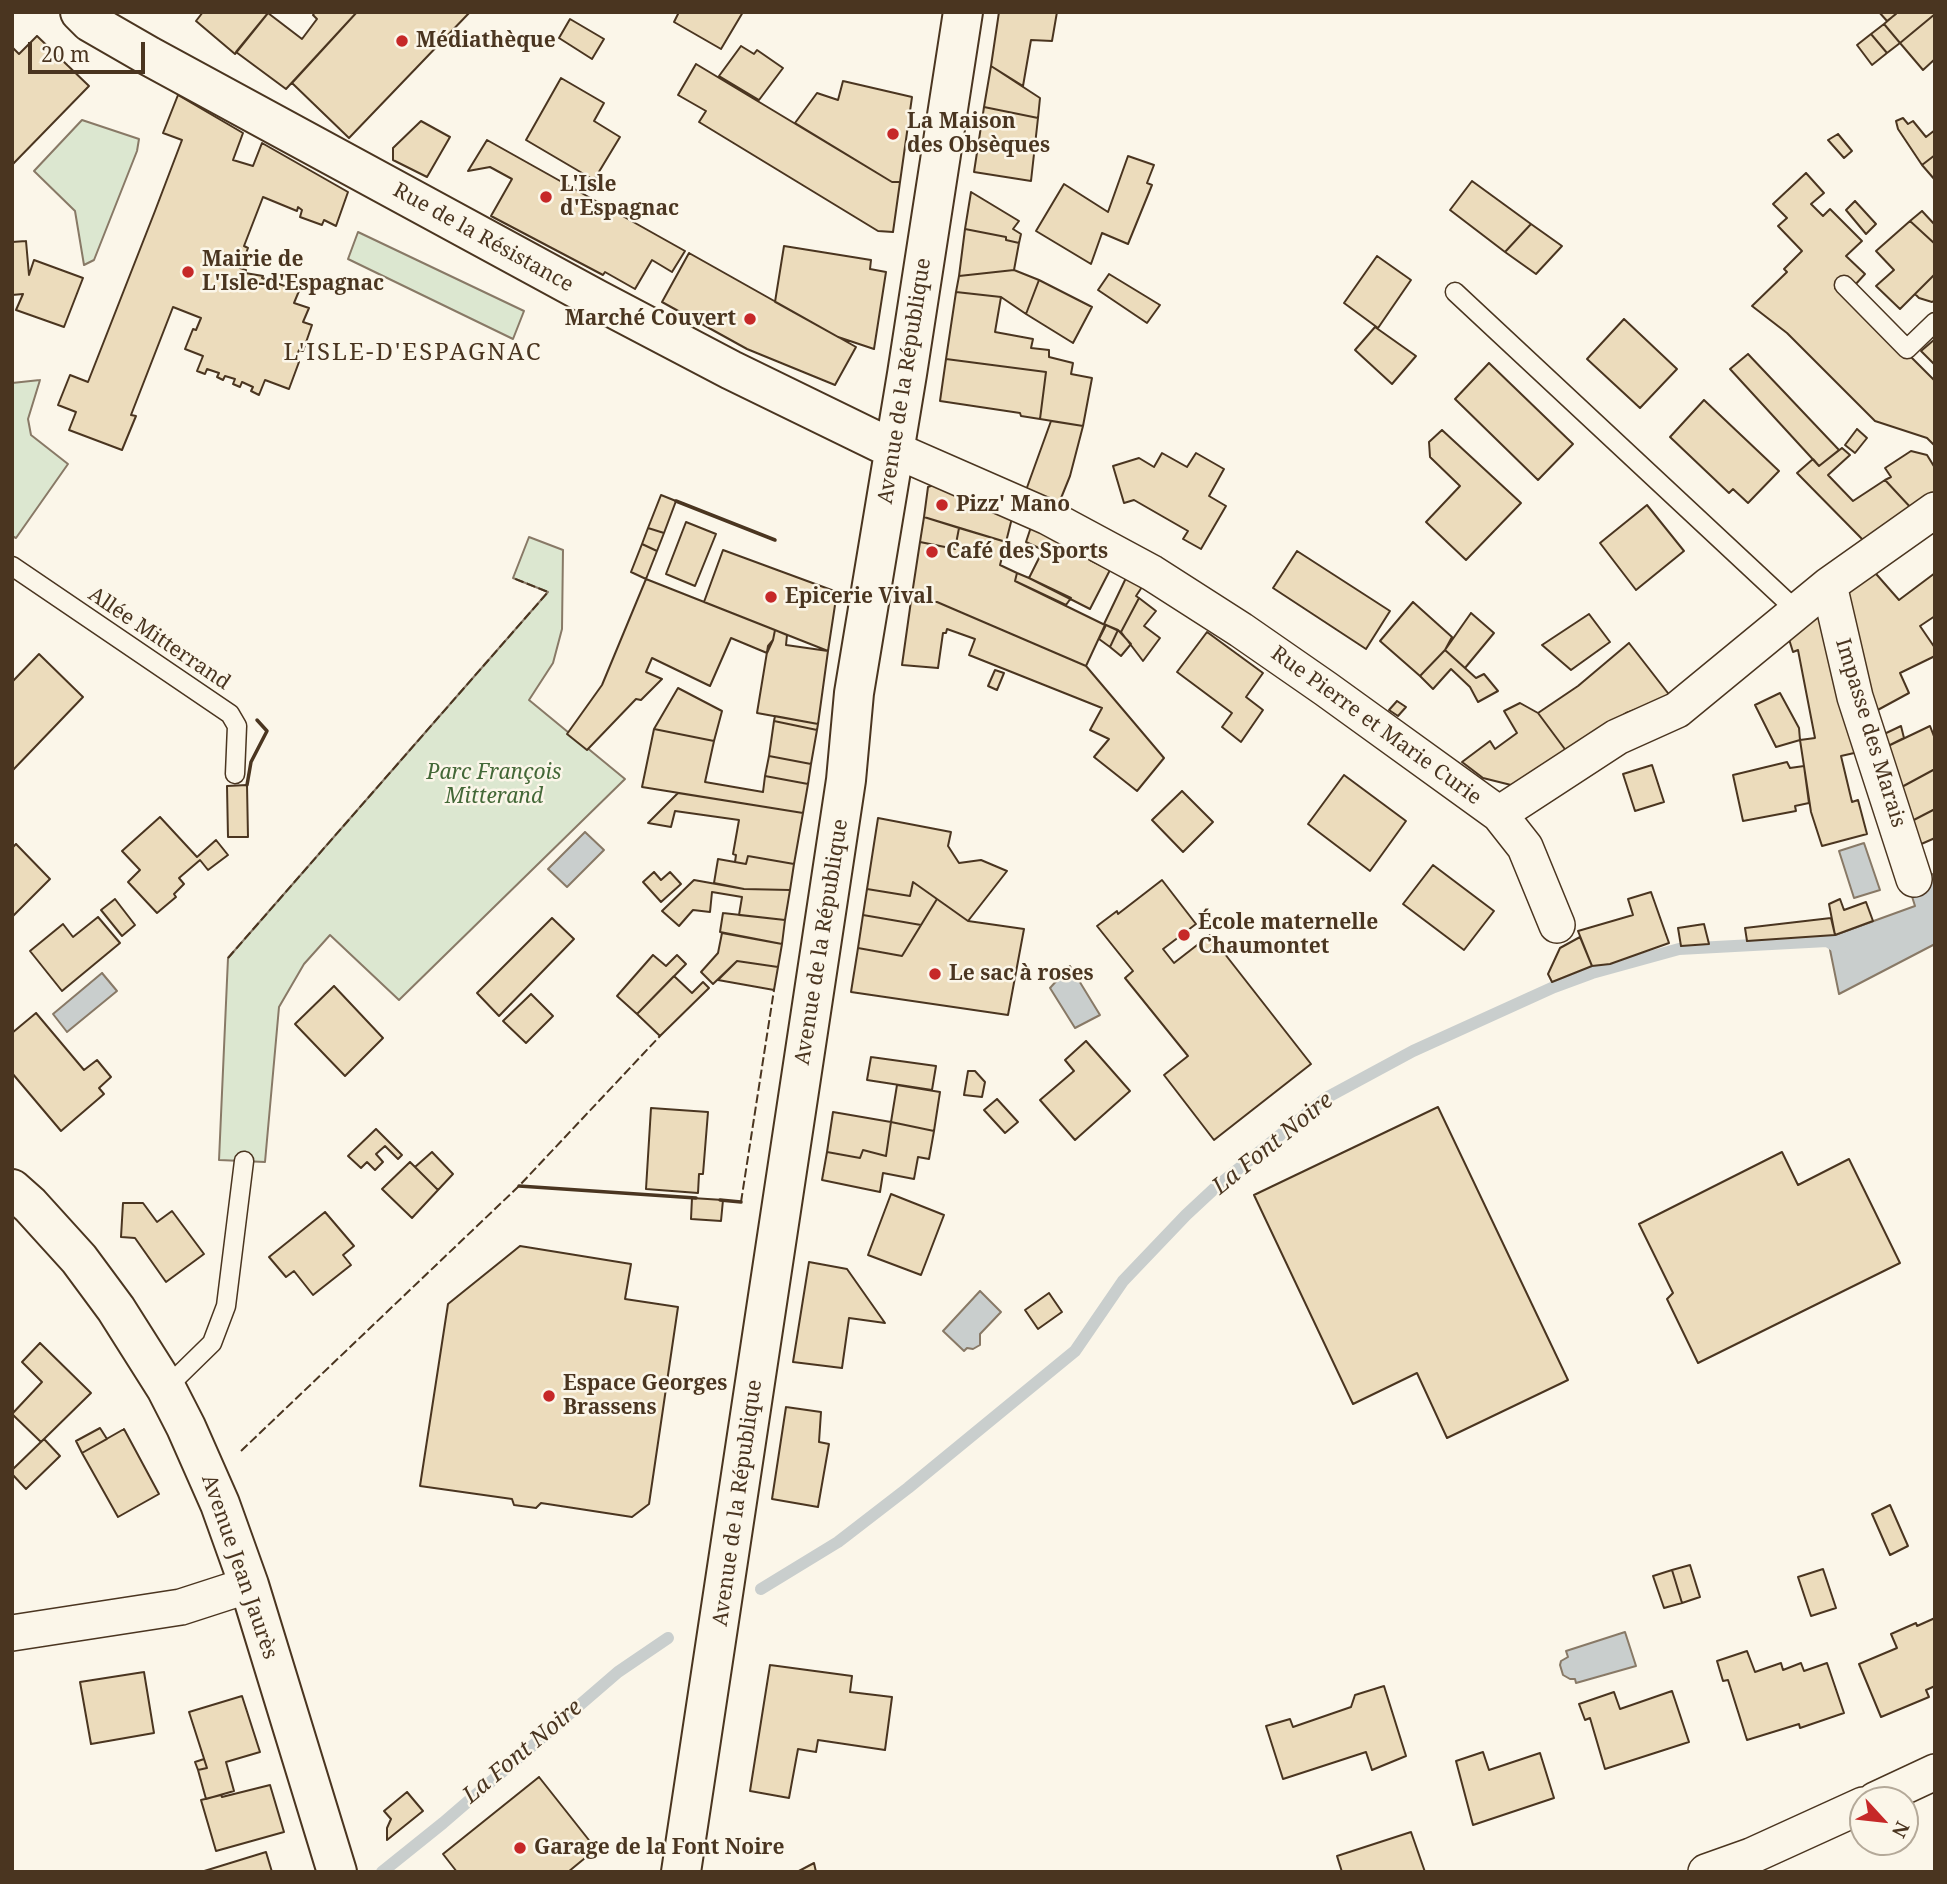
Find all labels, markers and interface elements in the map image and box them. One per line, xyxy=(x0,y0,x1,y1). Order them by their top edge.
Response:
scale bar xyxy=(32,28,149,72)
place label: Médiathèque xyxy=(416,28,556,54)
marker: Médiathèque xyxy=(394,33,410,49)
text: 20 m xyxy=(41,40,90,68)
place label: La Maison des Obsèques xyxy=(907,109,1050,159)
marker: La Maison des Obsèques xyxy=(885,126,901,142)
place label: L'Isle d'Espagnac xyxy=(560,172,679,222)
street label: Rue de la Résistance xyxy=(388,178,578,298)
marker: L'Isle d'Espagnac xyxy=(538,189,554,205)
place label: Mairie de L'Isle-d'Espagnac xyxy=(202,247,384,297)
street label: Avenue de la République xyxy=(873,256,937,506)
marker: Mairie de L'Isle-d'Espagnac xyxy=(180,264,196,280)
place label: Marché Couvert xyxy=(565,306,736,332)
marker: Marché Couvert xyxy=(742,311,758,327)
district label: L'ISLE-D'ESPAGNAC xyxy=(286,339,540,367)
place label: Pizz' Mano xyxy=(956,492,1070,518)
marker: Pizz' Mano xyxy=(934,497,950,513)
place label: Café des Sports xyxy=(946,539,1108,565)
marker: Café des Sports xyxy=(924,544,940,560)
street label: Allée Mitterrand xyxy=(83,582,235,696)
place label: Epicerie Vival xyxy=(785,584,933,610)
marker: Epicerie Vival xyxy=(763,589,779,605)
street label: Impasse des Marais xyxy=(1829,636,1911,830)
street label: Rue Pierre et Marie Curie xyxy=(1266,641,1486,811)
park label: Parc François Mitterand xyxy=(426,760,562,810)
street label: Avenue de la République xyxy=(790,817,854,1067)
place label: École maternelle Chaumontet xyxy=(1198,910,1378,960)
marker: École maternelle Chaumontet xyxy=(1176,927,1192,943)
place label: Le sac à roses xyxy=(949,961,1094,987)
marker: Le sac à roses xyxy=(927,966,943,982)
water label: La Font Noire xyxy=(1207,1087,1339,1201)
place label: Espace Georges Brassens xyxy=(563,1371,727,1421)
street label: Avenue de la République xyxy=(708,1378,768,1628)
marker: Espace Georges Brassens xyxy=(541,1388,557,1404)
street label: Avenue Jean Jaurès xyxy=(196,1472,282,1662)
water label: La Font Noire xyxy=(458,1694,588,1810)
north arrow xyxy=(1849,1786,1919,1856)
text: N xyxy=(1886,1817,1916,1842)
place label: Garage de la Font Noire xyxy=(534,1835,785,1861)
marker: Garage de la Font Noire xyxy=(512,1840,528,1856)

